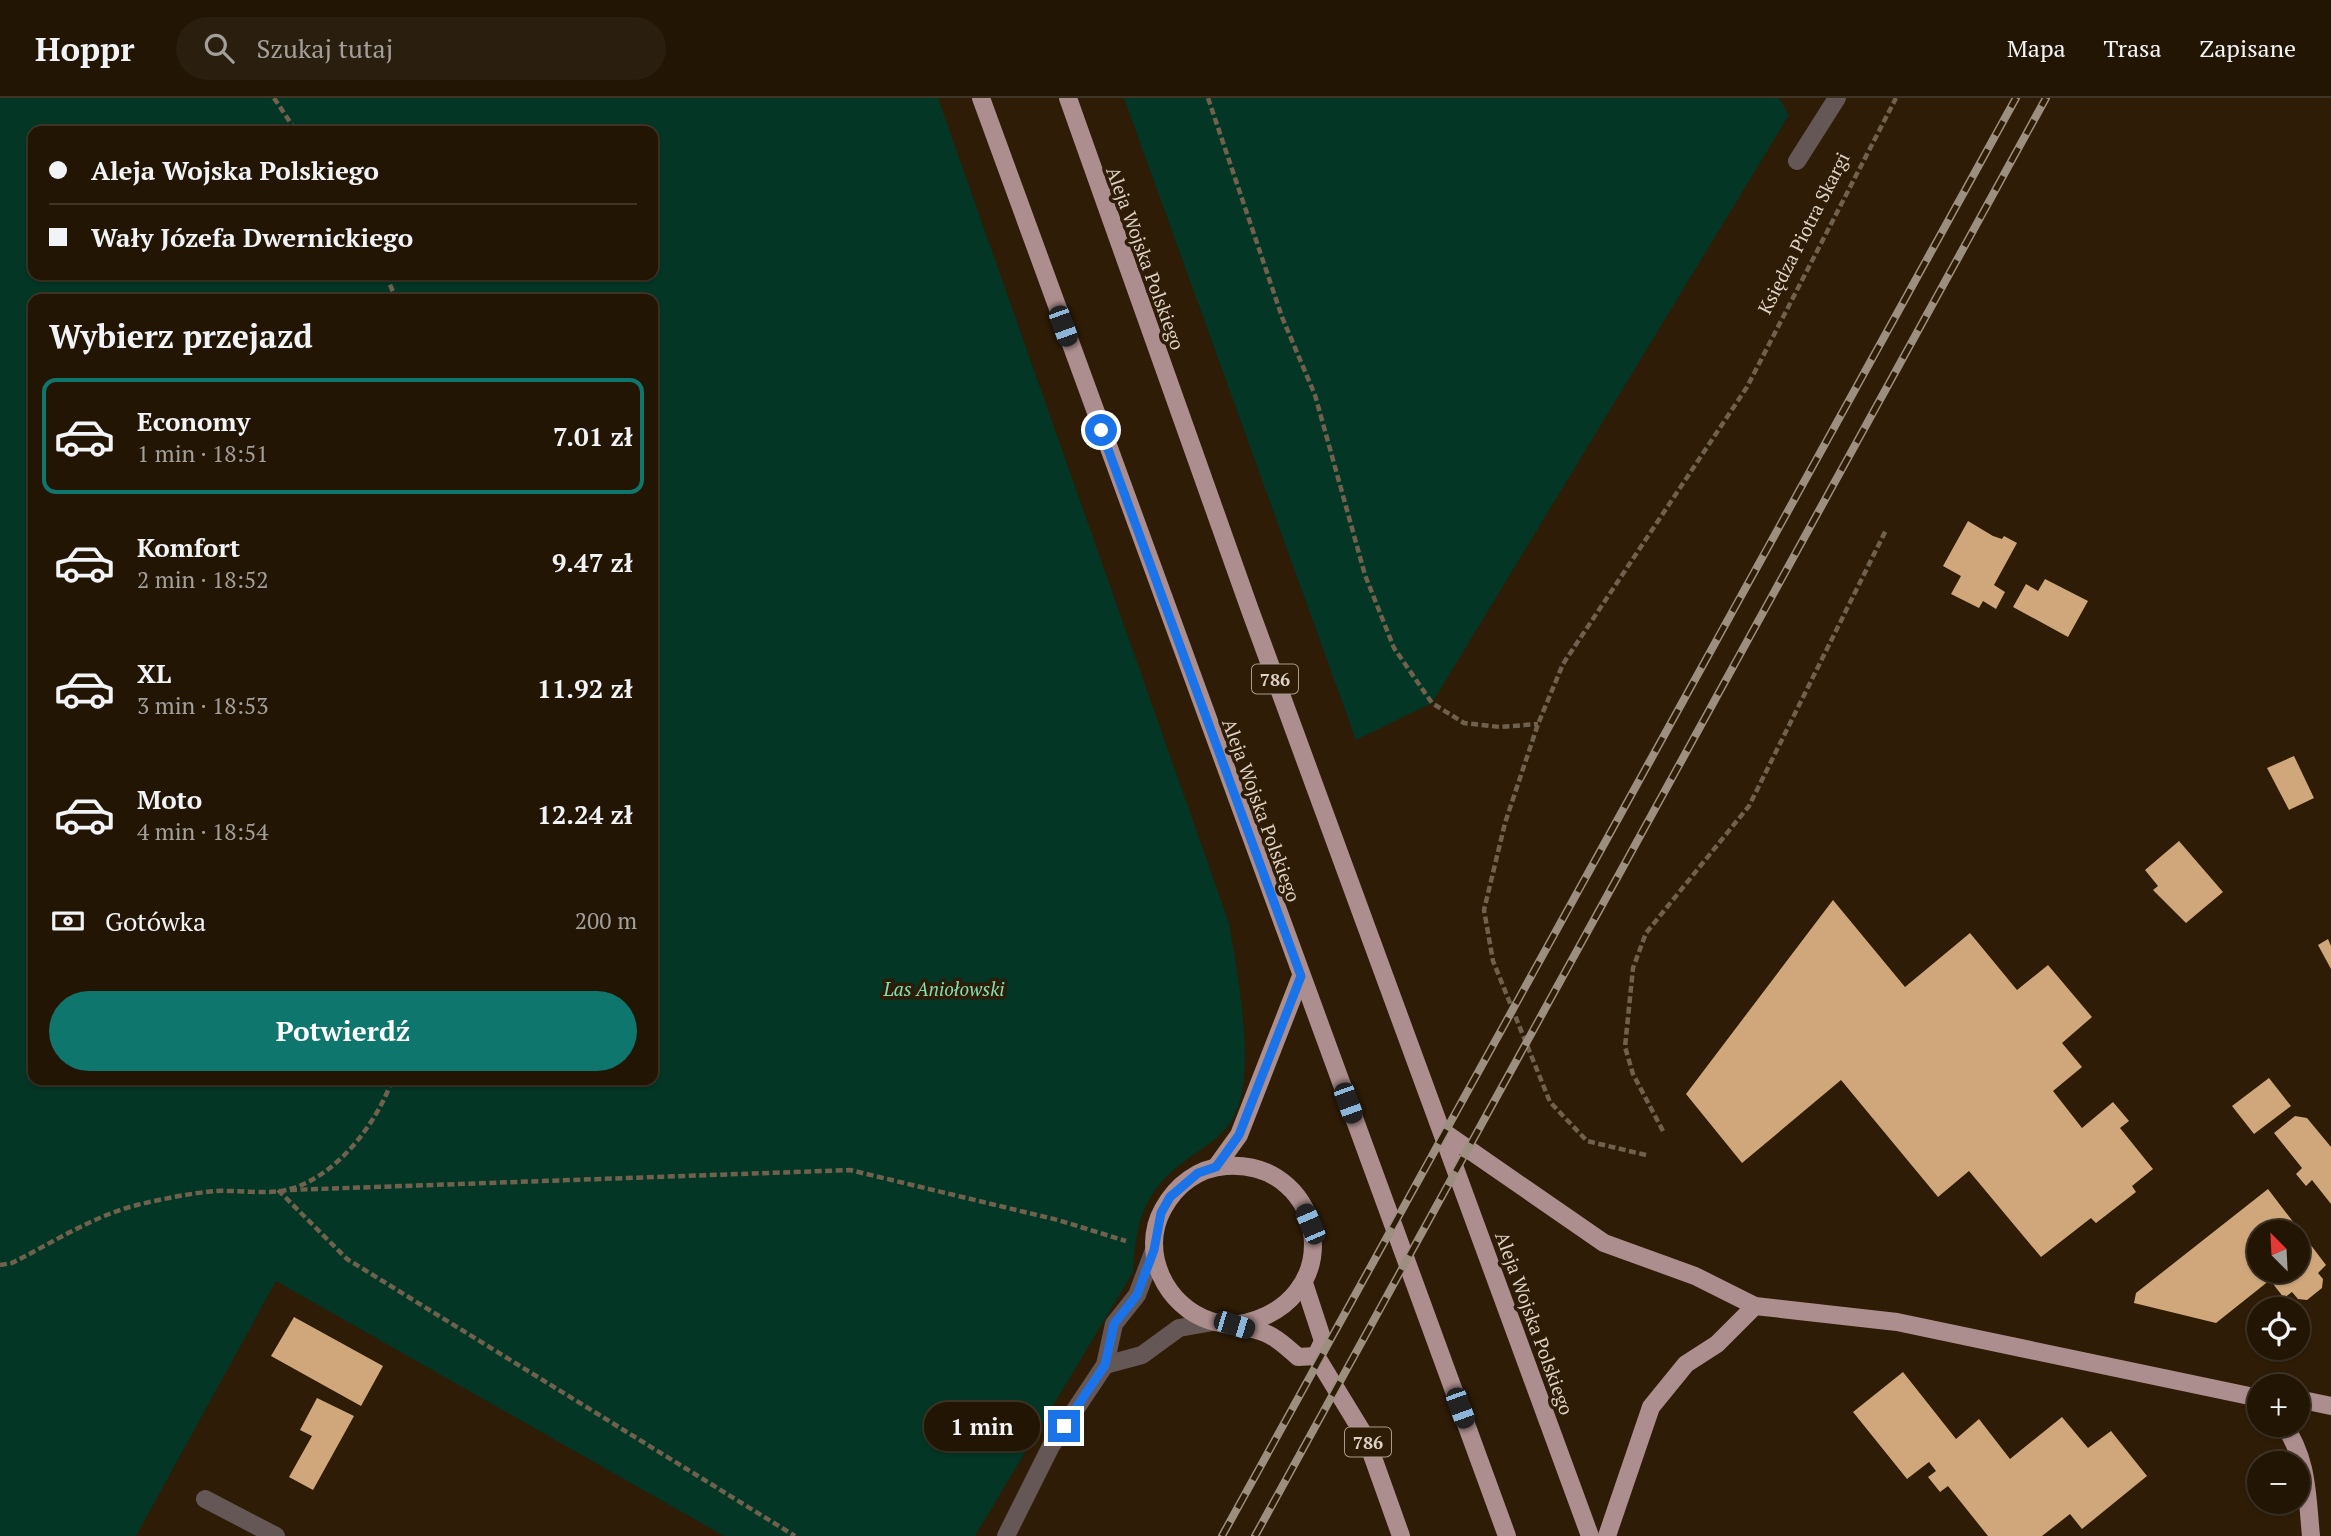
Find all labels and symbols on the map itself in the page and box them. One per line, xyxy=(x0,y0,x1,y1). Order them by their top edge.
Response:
street label: Księdza Piotra Skargi xyxy=(1751,148,1855,318)
street label: Aleja Wojska Polskiego xyxy=(1101,163,1191,353)
car xyxy=(1046,303,1081,349)
route start xyxy=(1085,414,1117,446)
road number: 786 xyxy=(1252,664,1298,694)
street label: Aleja Wojska Polskiego xyxy=(1217,715,1307,905)
park label: Las Aniołowski xyxy=(882,976,1005,1001)
car xyxy=(1331,1080,1366,1126)
car xyxy=(1293,1201,1328,1247)
north arrow xyxy=(2247,1220,2310,1283)
street label: Aleja Wojska Polskiego xyxy=(1490,1228,1580,1418)
car xyxy=(1211,1309,1258,1341)
car xyxy=(1443,1385,1478,1431)
callout: 1 min xyxy=(924,1402,1040,1450)
route end xyxy=(1048,1410,1080,1442)
road number: 786 xyxy=(1345,1428,1391,1456)

